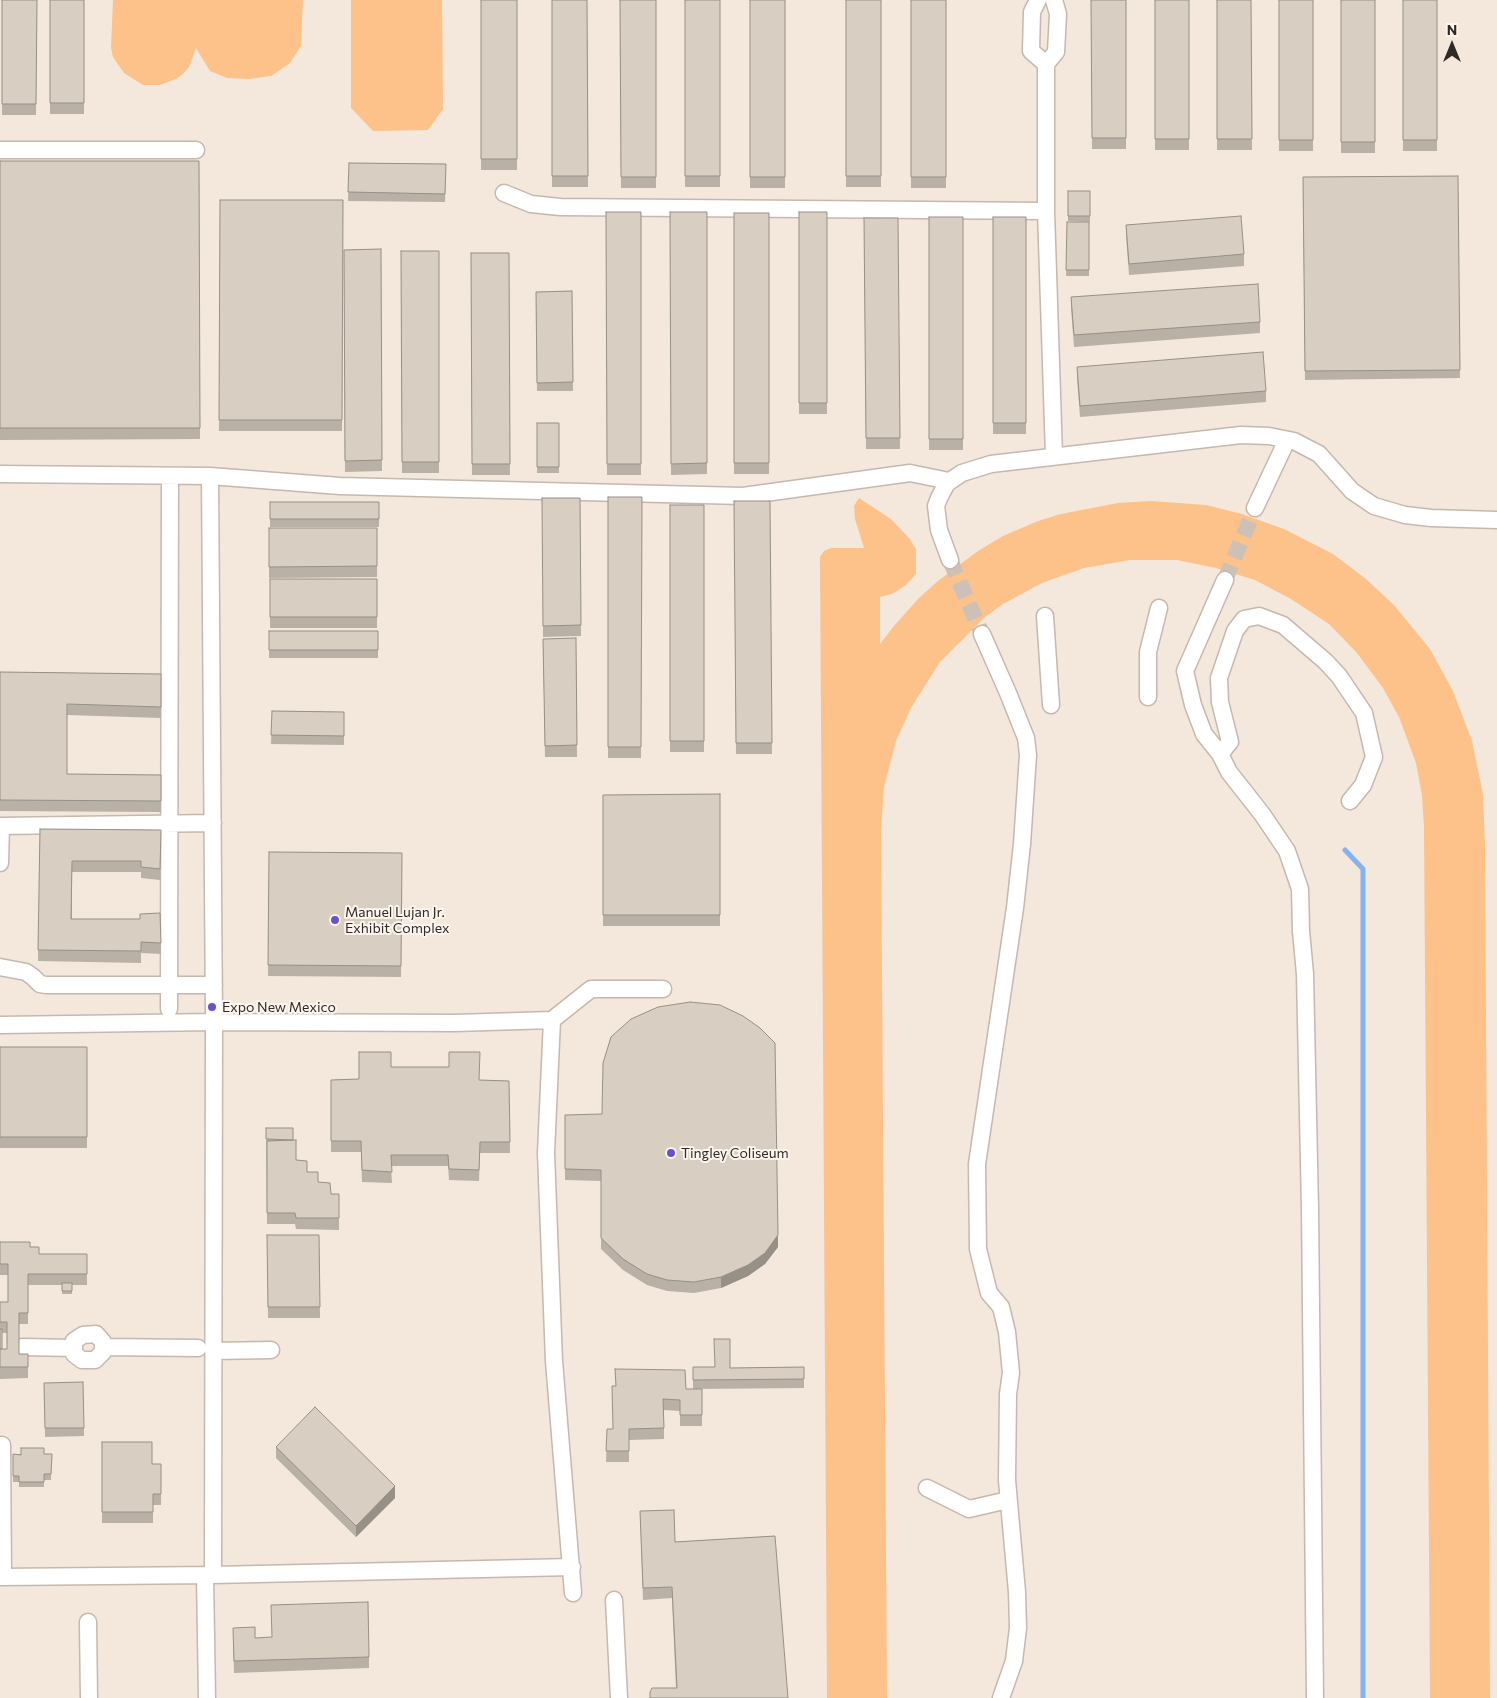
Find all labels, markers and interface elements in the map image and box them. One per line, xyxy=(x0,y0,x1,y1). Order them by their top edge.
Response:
north arrow xyxy=(1427,20,1477,70)
text: N xyxy=(1447,21,1457,38)
place label: Manuel Lujan Jr. Exhibit Complex xyxy=(345,904,450,936)
marker: Manuel Lujan Jr. Exhibit Complex xyxy=(329,914,341,926)
place label: Expo New Mexico xyxy=(222,999,336,1015)
marker: Expo New Mexico xyxy=(206,1001,218,1013)
place label: Tingley Coliseum xyxy=(681,1145,789,1161)
marker: Tingley Coliseum xyxy=(665,1147,677,1159)

